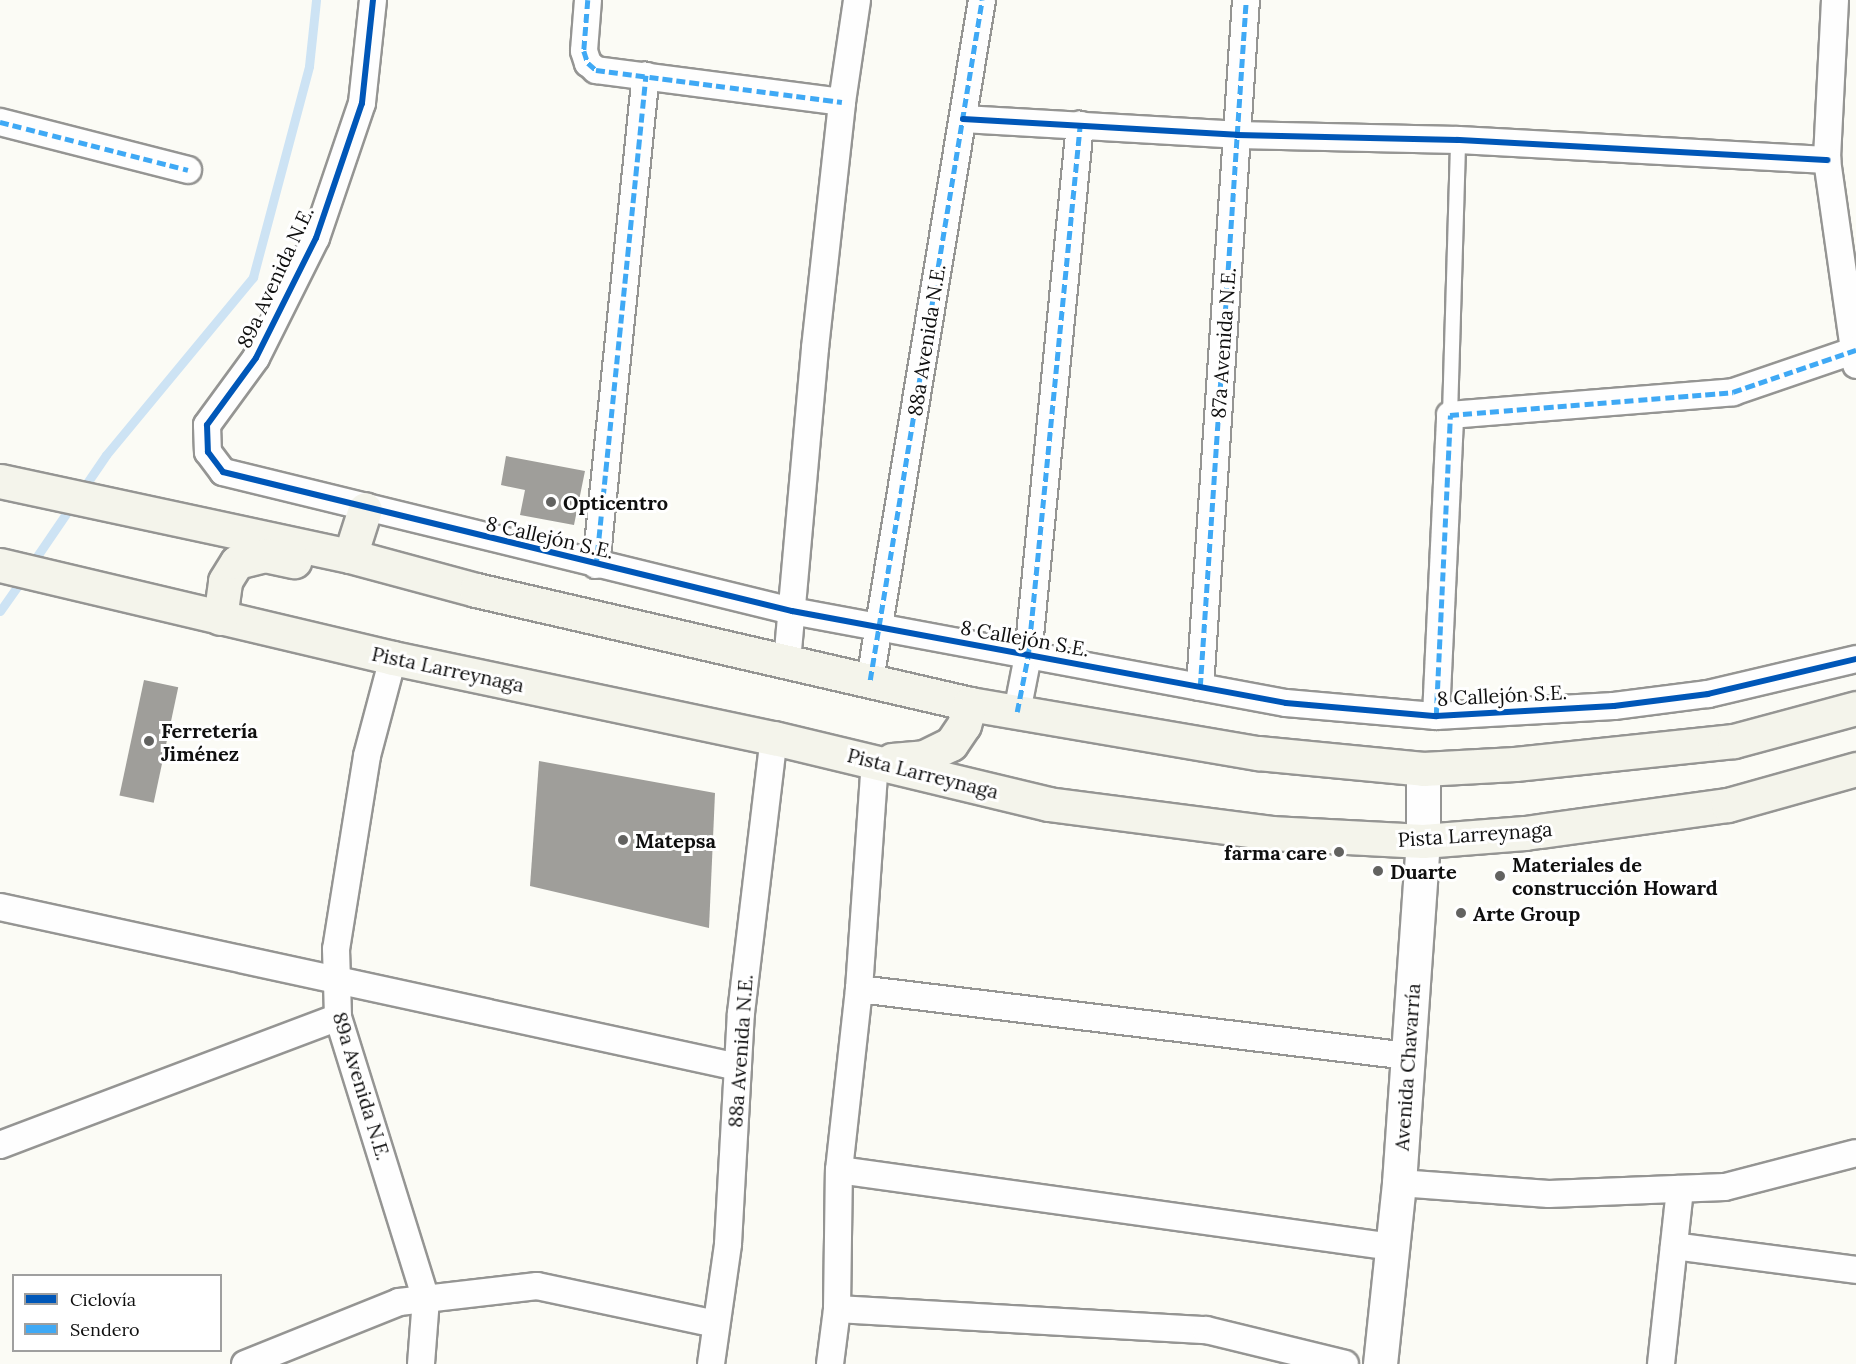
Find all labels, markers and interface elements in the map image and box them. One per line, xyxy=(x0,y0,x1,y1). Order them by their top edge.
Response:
street label: 89a Avenida N.E. xyxy=(232,202,318,352)
street label: 88a Avenida N.E. xyxy=(902,262,950,418)
street label: 87a Avenida N.E. xyxy=(1206,267,1240,419)
place label: Opticentro xyxy=(563,490,668,514)
marker: Opticentro xyxy=(544,495,558,509)
street label: 8 Callejón S.E. xyxy=(484,511,616,563)
street label: 8 Callejón S.E. xyxy=(959,615,1091,661)
street label: Pista Larreynaga xyxy=(370,641,526,697)
street label: 8 Callejón S.E. xyxy=(1436,680,1568,710)
place label: Ferretería Jiménez xyxy=(161,718,258,765)
marker: Ferretería Jiménez xyxy=(142,734,156,748)
street label: Pista Larreynaga xyxy=(845,743,1001,803)
street label: Pista Larreynaga xyxy=(1397,817,1553,851)
place label: Matepsa xyxy=(635,828,716,852)
marker: Matepsa xyxy=(616,833,630,847)
place label: farma care xyxy=(1224,840,1327,864)
marker: farma care xyxy=(1332,845,1346,859)
place label: Materiales de construcción Howard xyxy=(1512,852,1718,899)
place label: Duarte xyxy=(1390,859,1457,883)
marker: Duarte xyxy=(1371,864,1385,878)
marker: Materiales de construcción Howard xyxy=(1493,869,1507,883)
place label: Arte Group xyxy=(1473,901,1580,925)
marker: Arte Group xyxy=(1454,906,1468,920)
street label: 88a Avenida N.E. xyxy=(723,974,757,1128)
street label: Avenida Chavarría xyxy=(1389,982,1425,1152)
street label: 89a Avenida N.E. xyxy=(328,1009,396,1163)
legend xyxy=(12,1274,222,1352)
text: Ciclovía xyxy=(70,1288,136,1311)
text: Sendero xyxy=(70,1318,140,1341)

